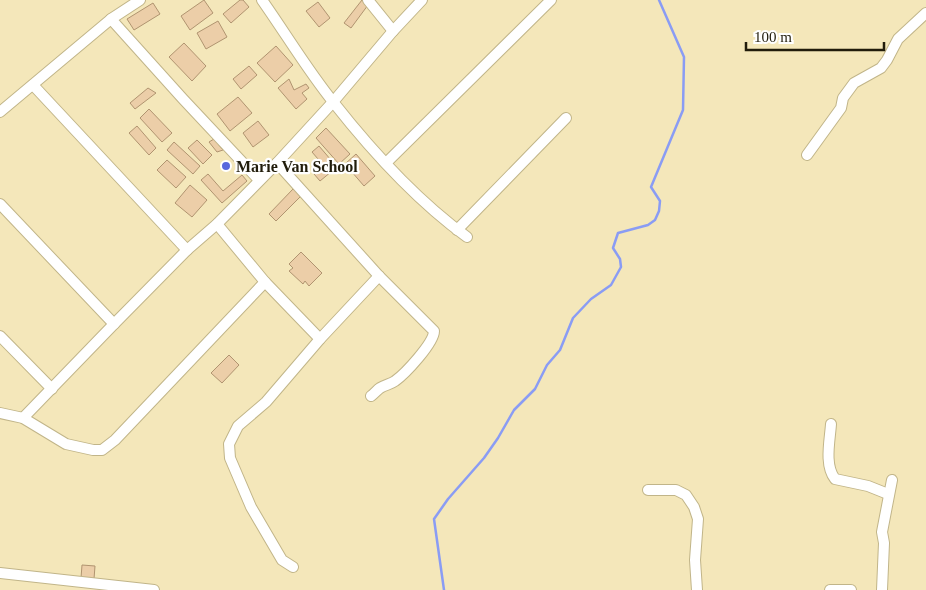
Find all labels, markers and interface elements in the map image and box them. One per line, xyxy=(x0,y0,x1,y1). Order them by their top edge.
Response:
scale bar xyxy=(746,20,884,52)
text: 100 m xyxy=(754,29,792,45)
place label: Marie Van School xyxy=(236,158,358,175)
marker: Marie Van School xyxy=(220,160,232,172)

